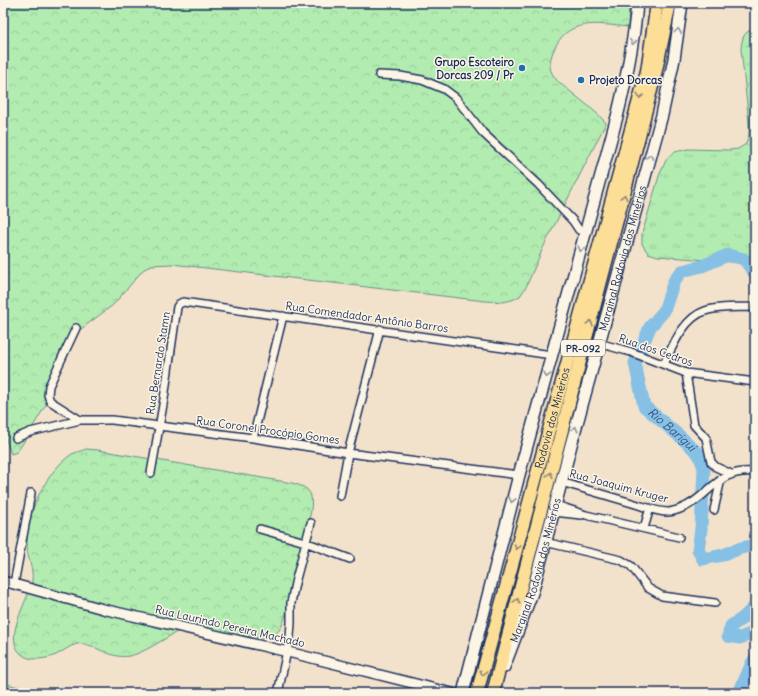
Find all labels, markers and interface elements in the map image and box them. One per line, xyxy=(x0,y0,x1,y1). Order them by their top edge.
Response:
one-way arrow xyxy=(673,28,682,34)
one-way arrow xyxy=(629,39,638,45)
place label: Grupo Escoteiro Dorcas 209 / Pr xyxy=(434,55,514,82)
marker: Grupo Escoteiro Dorcas 209 / Pr xyxy=(517,63,527,73)
place label: Projeto Dorcas xyxy=(589,73,662,87)
marker: Projeto Dorcas xyxy=(576,75,586,85)
one-way arrow xyxy=(636,93,644,100)
one-way arrow xyxy=(645,154,654,161)
street label: Marginal Rodovia dos Minérios xyxy=(596,184,649,333)
one-way arrow xyxy=(619,194,628,201)
one-way arrow xyxy=(577,245,586,252)
street label: Rua Comendador Antônio Barros xyxy=(285,299,449,335)
street label: Rua Bernardo Stamn xyxy=(143,311,173,415)
one-way arrow xyxy=(585,319,594,326)
street label: Rua dos Cedros xyxy=(617,331,695,369)
road number: PR-092 xyxy=(561,340,605,356)
street label: Rodovia dos Minérios xyxy=(532,366,573,470)
one-way arrow xyxy=(543,371,552,378)
water label: Rio Barigui xyxy=(645,404,700,455)
street label: Rua Coronel Procópio Gomes xyxy=(195,413,341,447)
one-way arrow xyxy=(570,426,579,433)
street label: Rua Joaquim Kruger xyxy=(568,466,670,506)
one-way arrow xyxy=(545,472,553,479)
street label: Marginal Rodovia dos Minérios xyxy=(507,496,564,644)
one-way arrow xyxy=(509,497,517,503)
one-way arrow xyxy=(513,543,522,550)
one-way arrow xyxy=(512,598,520,604)
street label: Rua Laurindo Pereira Machado xyxy=(154,602,306,650)
one-way arrow xyxy=(479,669,488,676)

